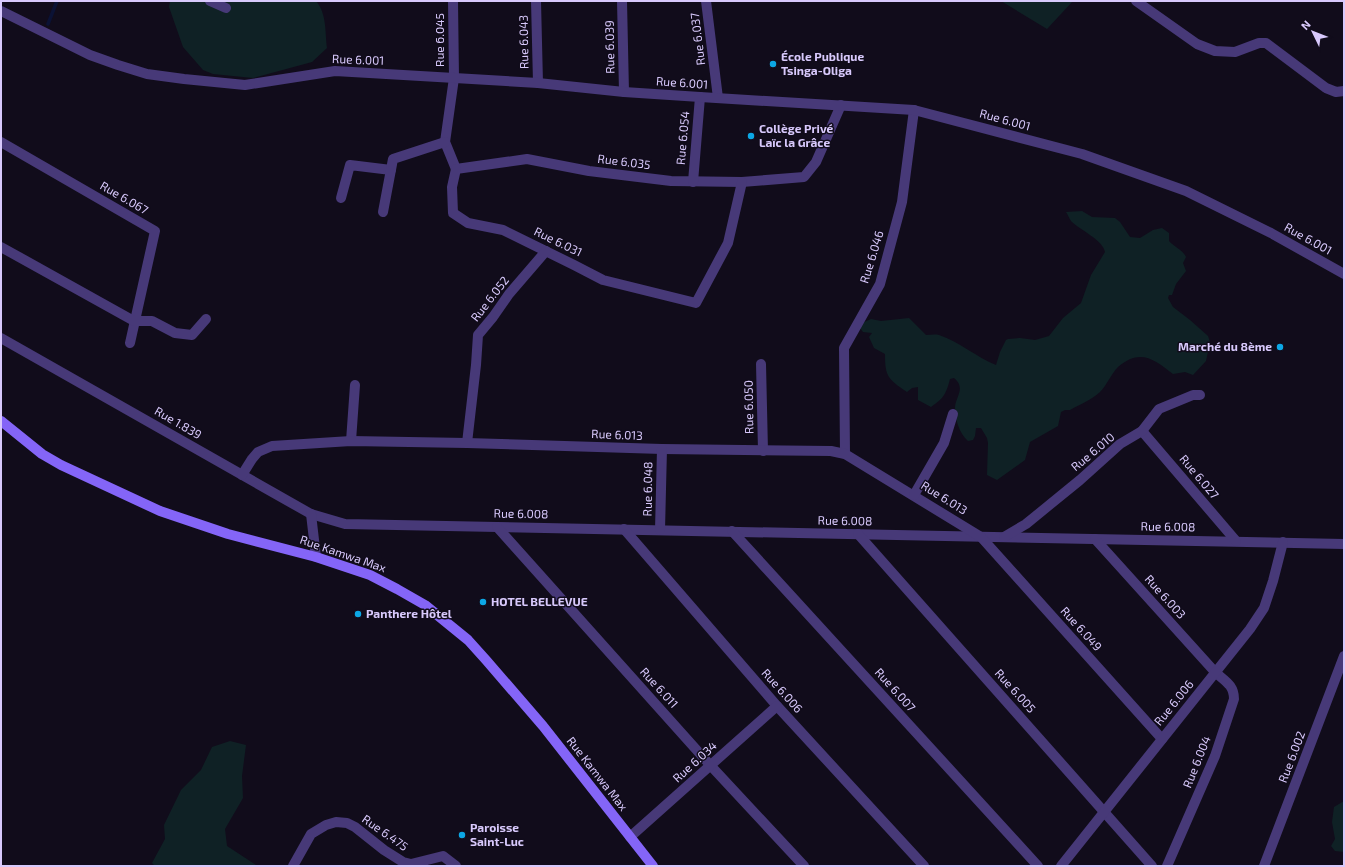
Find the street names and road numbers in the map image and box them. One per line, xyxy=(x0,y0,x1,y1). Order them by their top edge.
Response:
street label: Rue 6.037 xyxy=(687,12,707,66)
street label: Rue 6.045 xyxy=(432,13,446,67)
street label: Rue 6.043 xyxy=(516,15,530,69)
street label: Rue 6.039 xyxy=(602,20,616,74)
street label: Rue 6.001 xyxy=(332,51,384,67)
street label: Rue 6.001 xyxy=(656,73,709,91)
street label: Rue 6.001 xyxy=(978,106,1032,133)
street label: Rue 6.054 xyxy=(673,110,691,165)
street label: Rue 6.035 xyxy=(597,151,651,171)
street label: Rue 6.067 xyxy=(98,178,151,217)
street label: Rue 6.001 xyxy=(1282,219,1335,257)
street label: Rue 6.031 xyxy=(532,223,585,259)
street label: Rue 6.046 xyxy=(856,228,886,285)
street label: Rue 6.052 xyxy=(467,273,511,324)
street label: Rue 6.050 xyxy=(741,380,755,434)
street label: Rue 1.839 xyxy=(153,403,205,441)
street label: Rue 6.013 xyxy=(591,426,643,442)
street label: Rue 6.010 xyxy=(1068,429,1117,473)
street label: Rue 6.027 xyxy=(1177,452,1222,501)
street label: Rue 6.048 xyxy=(640,461,654,517)
street label: Rue 6.013 xyxy=(919,478,970,517)
street label: Rue 6.008 xyxy=(494,506,549,520)
street label: Rue 6.008 xyxy=(818,513,873,527)
street label: Rue 6.008 xyxy=(1141,519,1196,533)
street label: Rue Kamwa Max xyxy=(298,532,389,575)
street label: Rue 6.003 xyxy=(1142,572,1189,621)
street label: Rue 6.049 xyxy=(1058,603,1105,653)
street label: Rue 6.011 xyxy=(638,664,682,711)
street label: Rue 6.006 xyxy=(759,665,806,715)
street label: Rue 6.007 xyxy=(873,665,919,714)
street label: Rue 6.005 xyxy=(993,666,1039,715)
street label: Rue 6.006 xyxy=(1151,677,1196,728)
street label: Rue 6.002 xyxy=(1275,729,1307,784)
street label: Rue Kamwa Max xyxy=(565,734,631,814)
street label: Rue 6.004 xyxy=(1179,734,1213,790)
street label: Rue 6.034 xyxy=(669,738,719,785)
street label: Rue 6.475 xyxy=(360,811,411,853)

